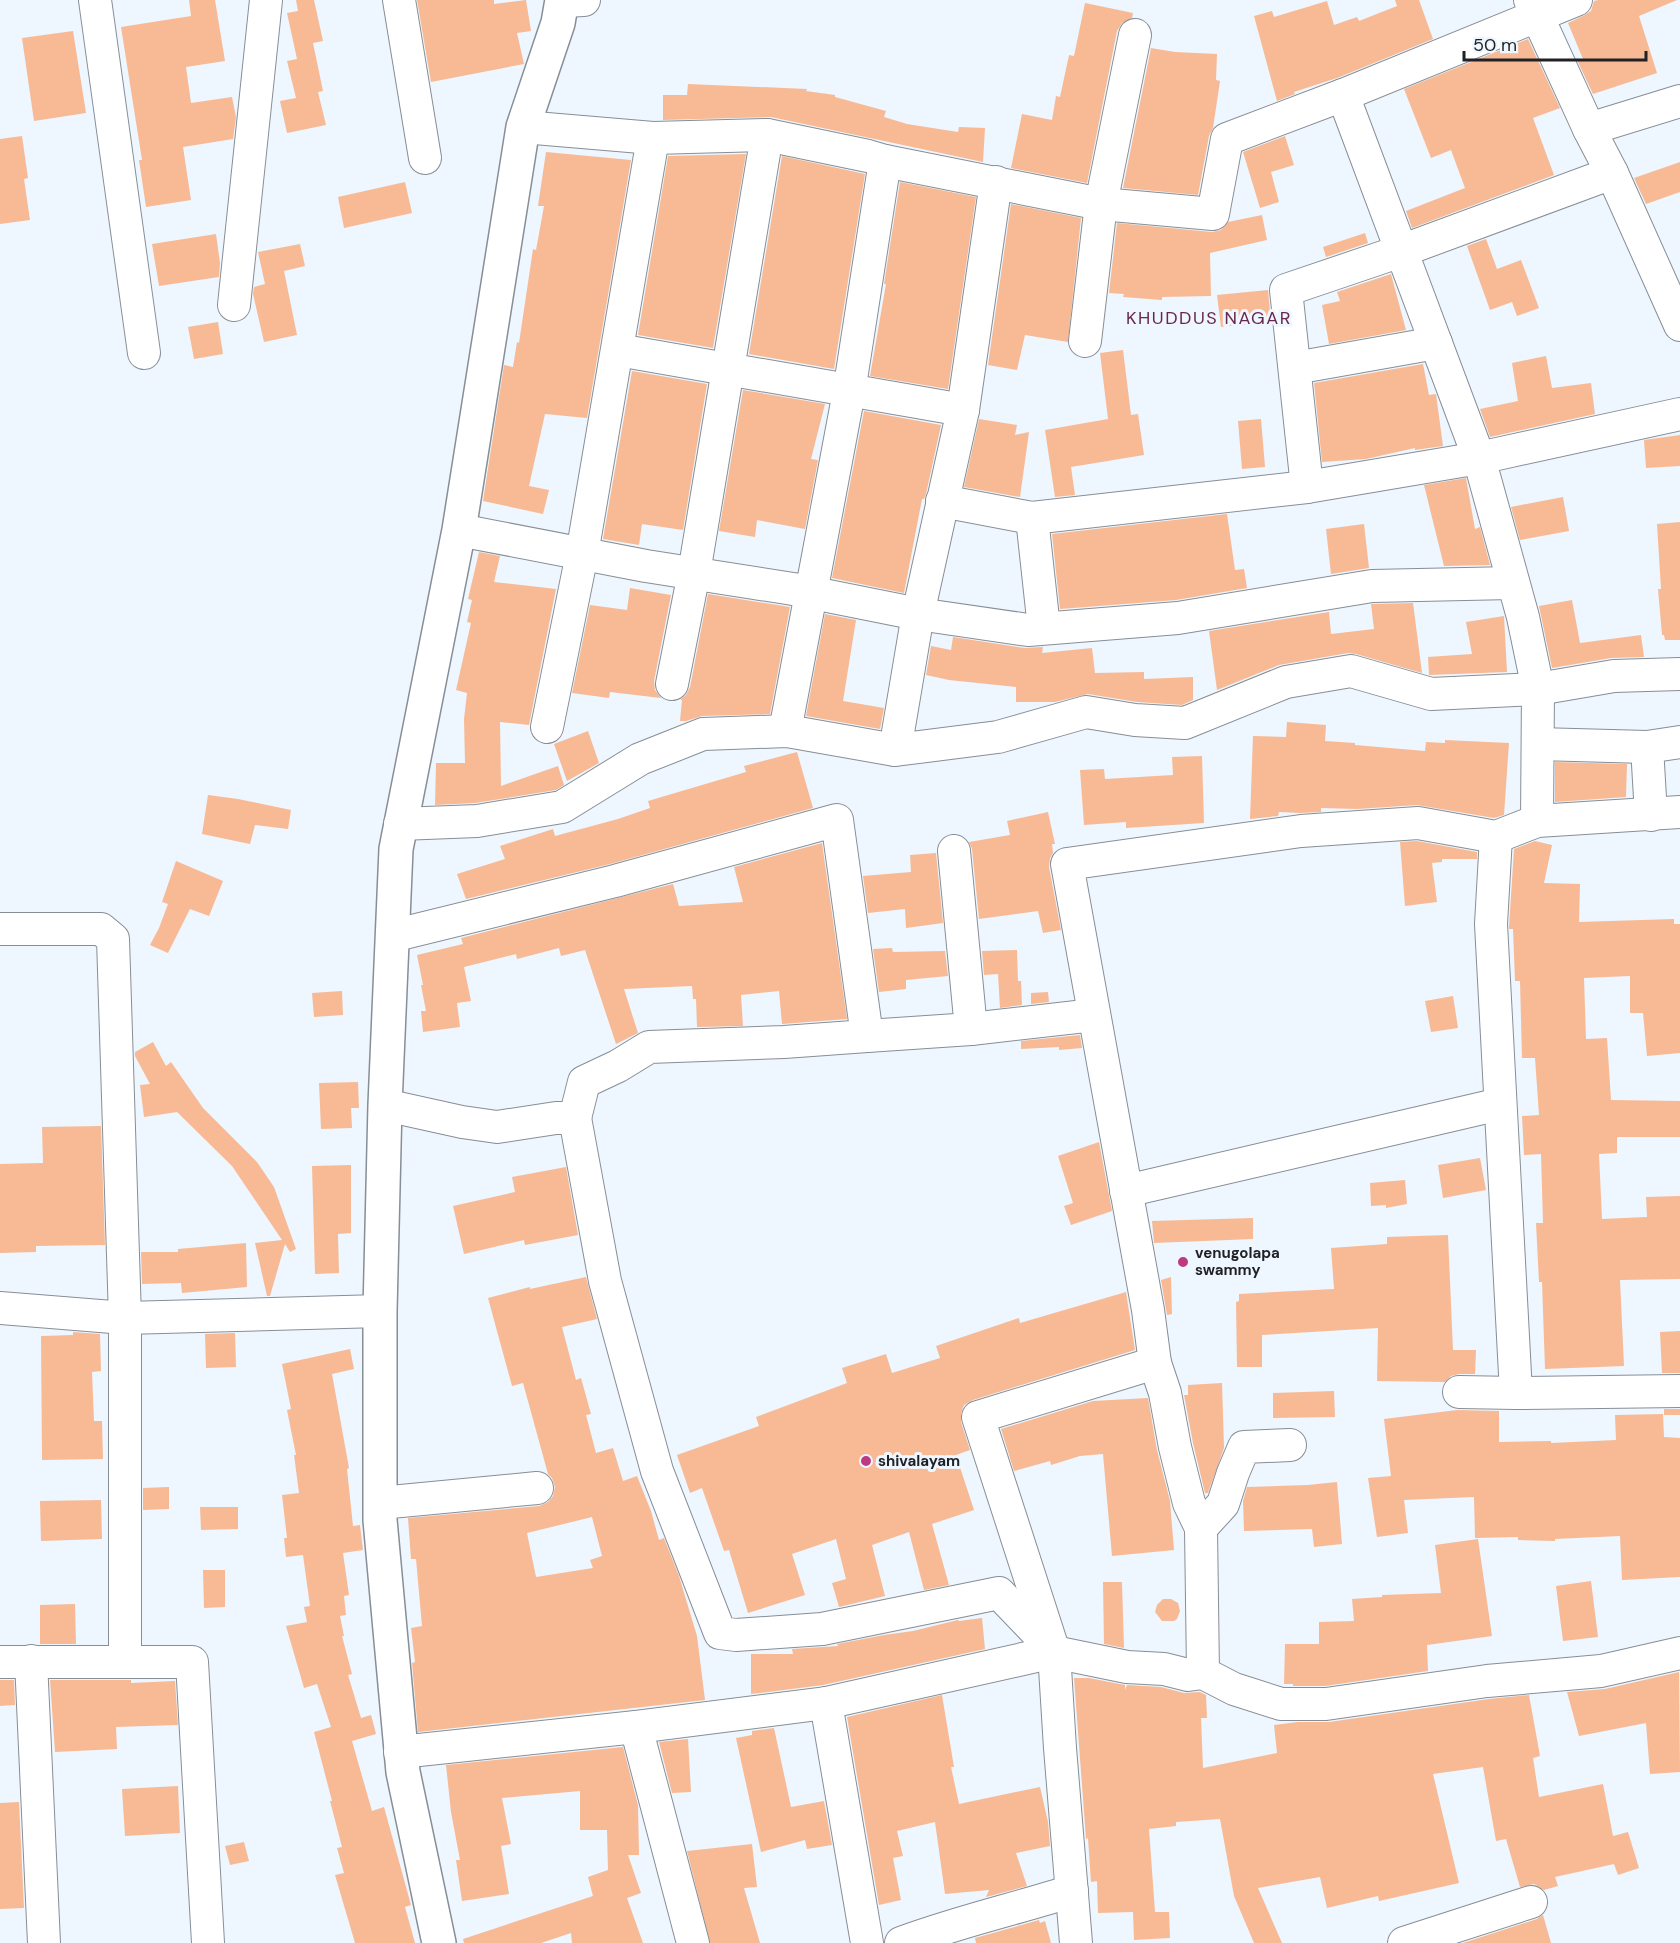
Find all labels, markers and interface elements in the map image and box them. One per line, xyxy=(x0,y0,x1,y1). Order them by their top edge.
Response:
scale bar xyxy=(1464,24,1646,62)
text: 50 m xyxy=(1473,33,1517,57)
district label: KHUDDUS NAGAR xyxy=(1126,306,1292,330)
place label: venugolapa swammy xyxy=(1195,1243,1280,1280)
marker: venugolapa swammy xyxy=(1176,1255,1190,1269)
place label: shivalayam xyxy=(878,1451,960,1471)
marker: shivalayam xyxy=(859,1454,873,1468)

